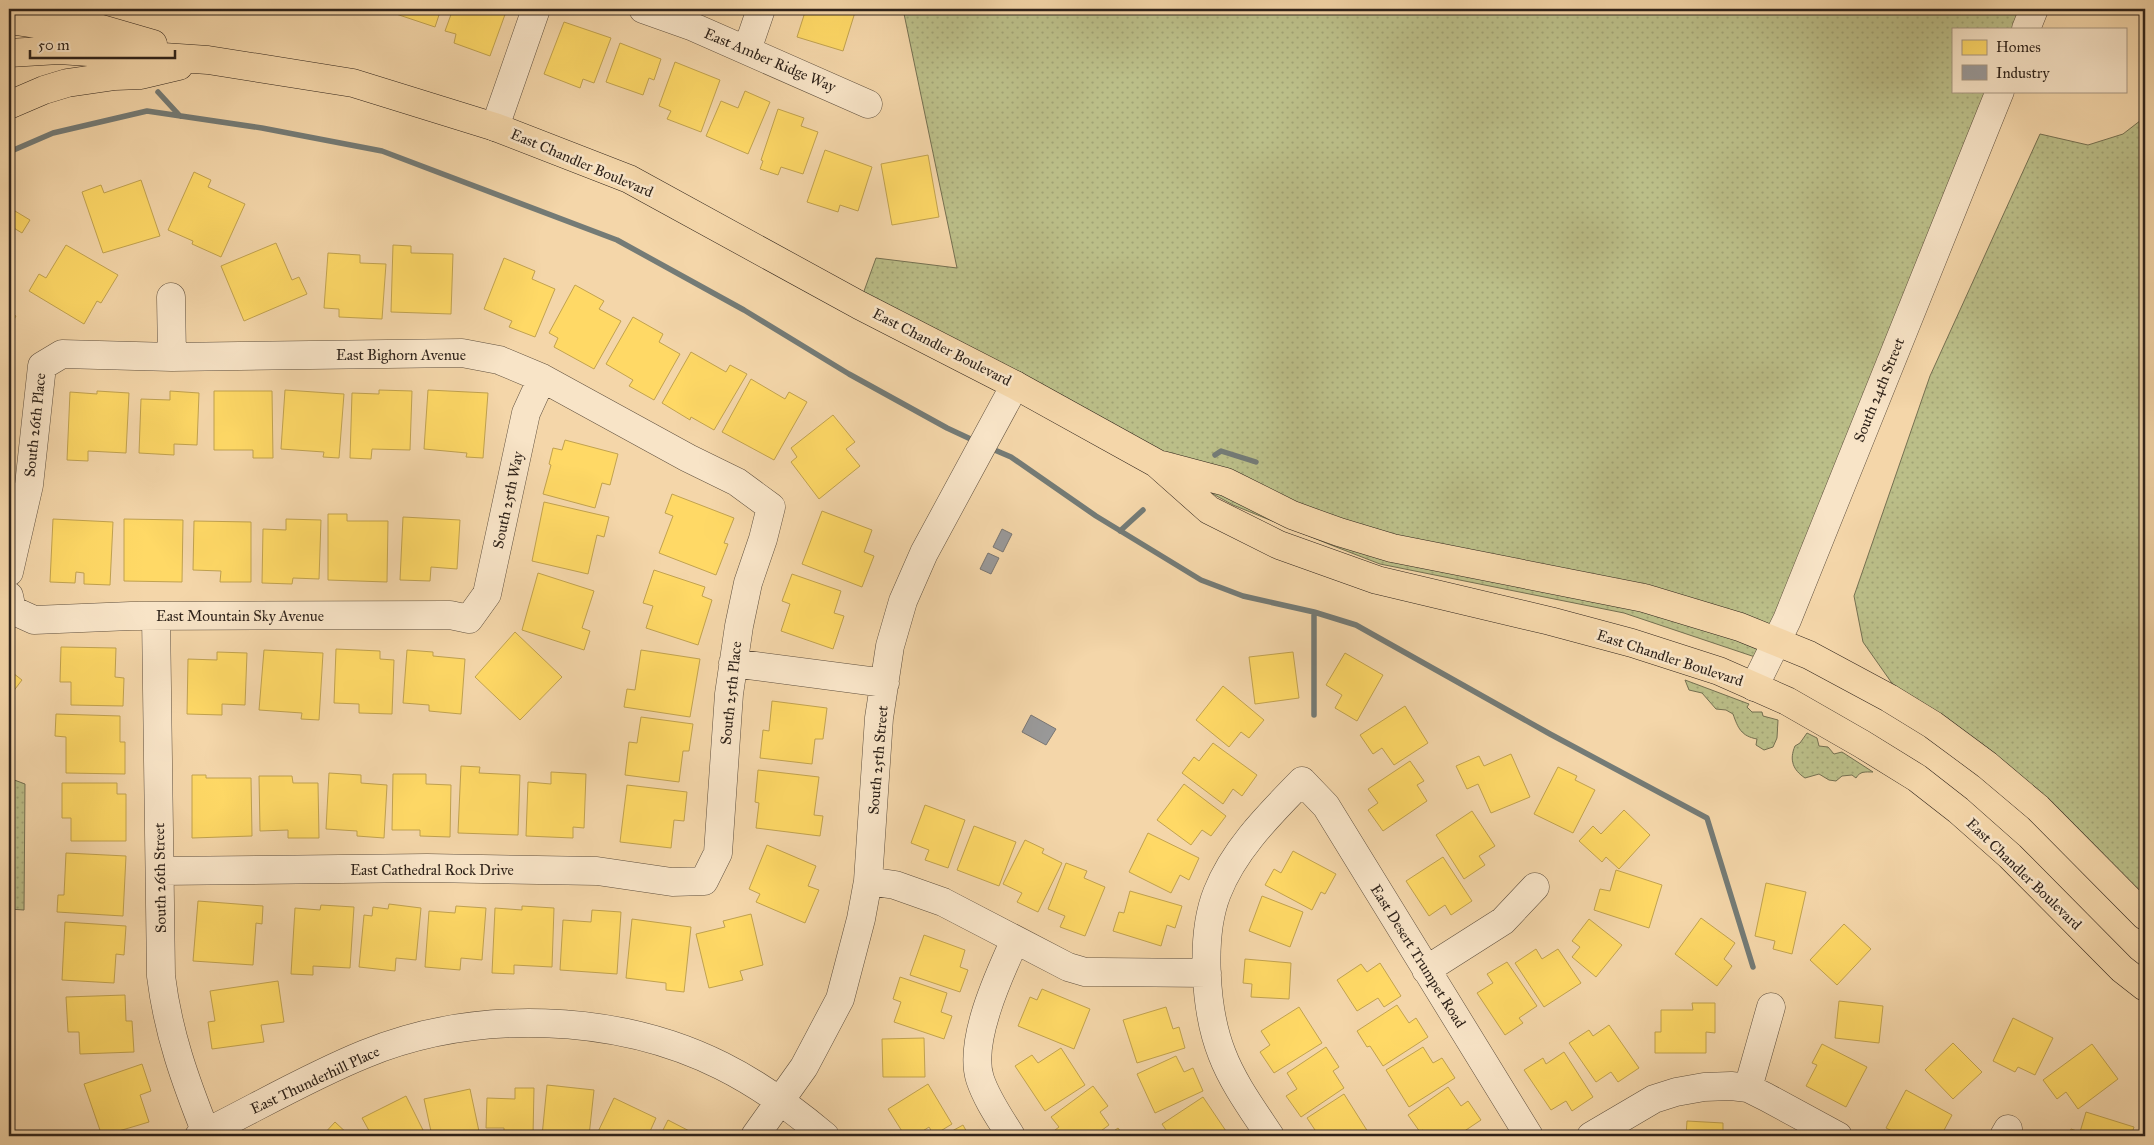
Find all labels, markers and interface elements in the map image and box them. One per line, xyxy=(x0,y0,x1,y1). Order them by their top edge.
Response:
street label: East Amber Ridge Way xyxy=(701,24,839,96)
scale bar xyxy=(30,28,175,60)
legend xyxy=(1952,28,2126,92)
text: 50 m xyxy=(38,36,70,54)
text: Homes xyxy=(1996,38,2041,56)
text: Industry xyxy=(1996,64,2050,82)
street label: East Chandler Boulevard xyxy=(508,125,656,201)
street label: East Chandler Boulevard xyxy=(870,304,1015,390)
street label: South 24th Street xyxy=(1850,335,1908,445)
street label: East Bighorn Avenue xyxy=(336,346,466,364)
street label: South 26th Place xyxy=(21,372,49,478)
street label: South 25th Way xyxy=(489,449,527,550)
street label: East Mountain Sky Avenue xyxy=(156,607,324,625)
street label: East Chandler Boulevard xyxy=(1594,626,1746,690)
street label: South 25th Place xyxy=(717,640,745,746)
street label: South 25th Street xyxy=(864,704,892,815)
street label: East Chandler Boulevard xyxy=(1963,814,2086,934)
street label: South 26th Street xyxy=(150,822,170,933)
street label: East Cathedral Rock Drive xyxy=(350,861,514,879)
street label: East Desert Trumpet Road xyxy=(1367,881,1470,1031)
street label: East Thunderhill Place xyxy=(248,1042,382,1118)

